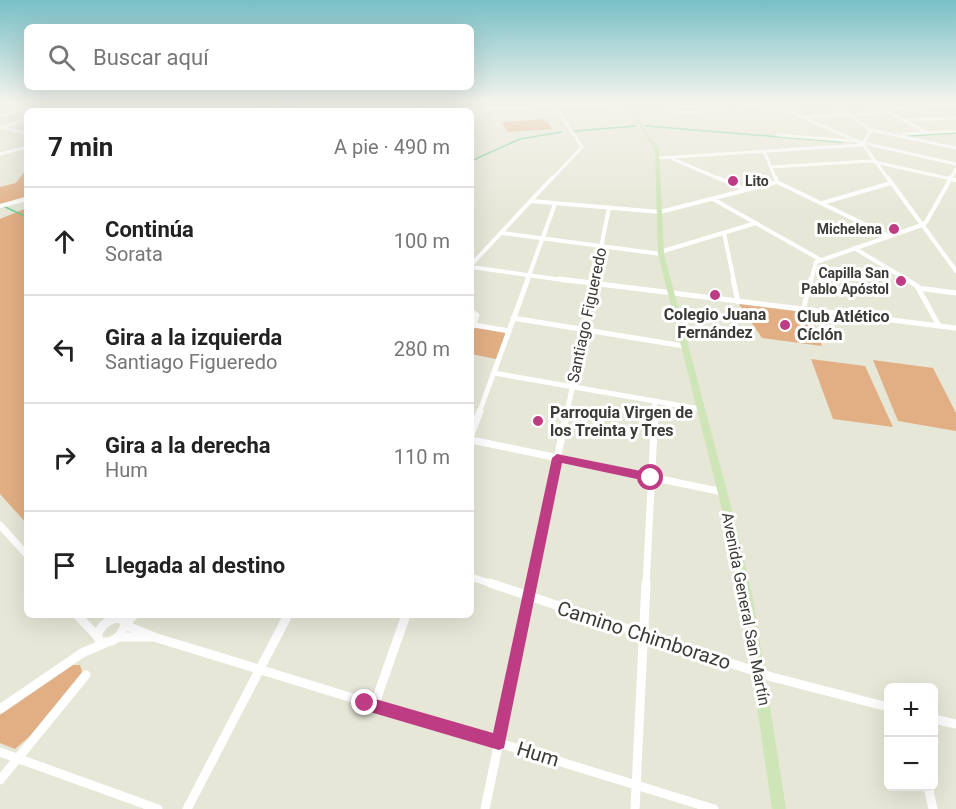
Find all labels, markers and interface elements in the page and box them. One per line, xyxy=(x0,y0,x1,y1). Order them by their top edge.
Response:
search box xyxy=(24,24,474,90)
icon: search xyxy=(45,41,78,74)
text: Buscar aquí xyxy=(93,45,209,70)
text: 7 min xyxy=(48,132,113,162)
text: A pie · 490 m xyxy=(334,135,450,159)
place label: Lito xyxy=(745,173,769,189)
marker: Lito xyxy=(726,174,740,188)
text: Continúa xyxy=(105,217,194,242)
place label: Michelena xyxy=(817,221,883,237)
marker: Michelena xyxy=(887,222,901,236)
icon: ahead xyxy=(48,225,81,258)
text: 100 m xyxy=(394,229,450,253)
text: Sorata xyxy=(105,242,163,266)
street label: Santiago Figueredo xyxy=(563,246,611,384)
place label: Capilla San Pablo Apóstol xyxy=(801,265,889,297)
marker: Capilla San Pablo Apóstol xyxy=(894,274,908,288)
marker: Colegio Juana Fernández xyxy=(708,288,722,302)
place label: Colegio Juana Fernández xyxy=(664,305,767,342)
place label: Club Atlético Cíclón xyxy=(797,307,890,344)
marker: Club Atlético Cíclón xyxy=(778,318,792,332)
text: Gira a la izquierda xyxy=(105,325,282,350)
icon: left xyxy=(48,333,81,366)
text: 280 m xyxy=(394,337,450,361)
text: Santiago Figueredo xyxy=(105,350,277,374)
place label: Parroquia Virgen de los Treinta y Tres xyxy=(550,403,693,440)
marker: Parroquia Virgen de los Treinta y Tres xyxy=(531,414,545,428)
text: Gira a la derecha xyxy=(105,433,271,458)
icon: right xyxy=(48,441,81,474)
text: 110 m xyxy=(394,445,450,469)
text: Hum xyxy=(105,458,148,482)
route start xyxy=(637,464,663,490)
street label: Avenida General San Martín xyxy=(718,511,774,707)
icon: arrive xyxy=(48,549,81,582)
text: Llegada al destino xyxy=(105,553,285,578)
street label: Camino Chimborazo xyxy=(554,596,734,674)
map controls xyxy=(884,683,938,791)
button: + xyxy=(884,683,938,737)
route end xyxy=(351,689,377,715)
street label: Hum xyxy=(514,736,562,772)
button: − xyxy=(884,737,938,791)

